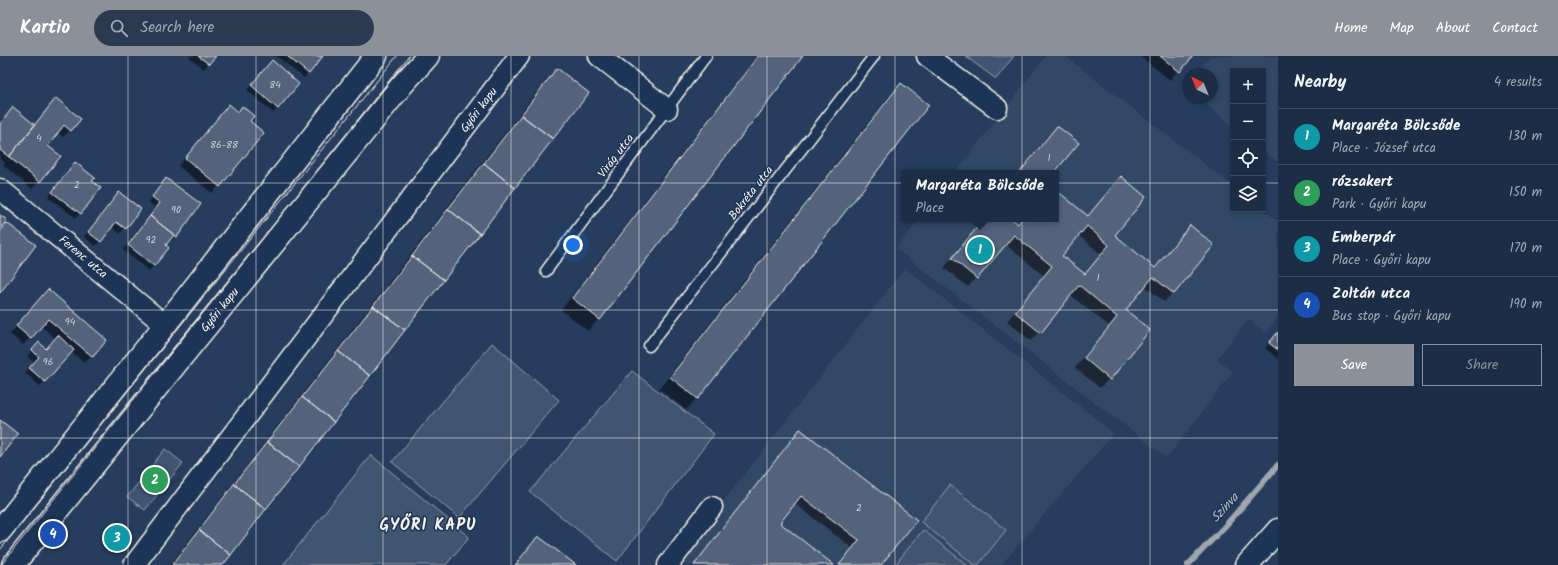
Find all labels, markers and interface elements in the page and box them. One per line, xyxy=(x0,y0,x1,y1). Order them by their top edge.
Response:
search box xyxy=(94,10,374,46)
text: Kartio xyxy=(20,13,70,43)
text: Search here xyxy=(140,16,214,40)
icon: search xyxy=(108,17,130,39)
text: Home xyxy=(1334,17,1368,39)
text: Map xyxy=(1390,17,1414,39)
text: About xyxy=(1436,17,1470,39)
text: Contact xyxy=(1492,17,1538,39)
north arrow xyxy=(1182,68,1218,104)
map controls xyxy=(1230,68,1266,212)
button: + xyxy=(1230,68,1266,104)
text: Nearby xyxy=(1294,69,1346,96)
text: 4 results xyxy=(1494,72,1542,93)
house number: 84 xyxy=(269,77,281,93)
street label: Győri kapu xyxy=(456,83,503,137)
button: − xyxy=(1230,104,1266,140)
text: Margaréta Bölcsőde xyxy=(1332,114,1460,138)
text: 1 xyxy=(1305,126,1309,147)
text: 130 m xyxy=(1508,126,1542,147)
house number: 4 xyxy=(36,130,42,146)
street label: Virág utca xyxy=(593,130,639,182)
house number: 86-88 xyxy=(210,137,239,153)
text: Place · József utca xyxy=(1332,138,1436,159)
button: locate xyxy=(1230,140,1266,176)
house number: 1 xyxy=(1047,150,1051,166)
street label: Bokréta utca xyxy=(724,161,779,224)
popup xyxy=(901,170,1059,222)
text: rózsakert xyxy=(1332,170,1393,194)
text: Margaréta Bölcsőde xyxy=(916,174,1044,198)
button: layers xyxy=(1230,176,1266,212)
house number: 2 xyxy=(74,177,80,193)
text: 2 xyxy=(1303,182,1311,203)
text: 150 m xyxy=(1509,182,1542,203)
text: Park · Győri kapu xyxy=(1332,194,1426,215)
text: Place xyxy=(916,198,944,219)
house number: 90 xyxy=(171,202,181,218)
text: Emberpár xyxy=(1332,226,1395,250)
street label: Ferenc utca xyxy=(54,231,112,283)
house number: 92 xyxy=(146,232,157,248)
your location xyxy=(563,235,583,255)
pin: 1 xyxy=(967,235,993,265)
text: 3 xyxy=(1303,238,1311,259)
text: 170 m xyxy=(1510,238,1542,259)
text: Place · Győri kapu xyxy=(1332,250,1431,271)
house number: 1 xyxy=(1096,270,1100,286)
text: Zoltán utca xyxy=(1332,282,1410,306)
street label: Győri kapu xyxy=(196,283,244,336)
text: 4 xyxy=(1303,294,1311,315)
text: 190 m xyxy=(1510,294,1542,315)
text: Bus stop · Győri kapu xyxy=(1332,306,1451,327)
house number: 94 xyxy=(65,314,76,330)
button: Save xyxy=(1294,344,1414,386)
button: Share xyxy=(1422,344,1542,386)
house number: 96 xyxy=(43,354,53,370)
pin: 2 xyxy=(142,465,168,495)
water label: Szinva xyxy=(1206,488,1245,528)
house number: 2 xyxy=(856,500,862,516)
district label: GYŐRI KAPU xyxy=(379,513,477,538)
pin: 4 xyxy=(40,519,66,549)
pin: 3 xyxy=(104,523,130,553)

